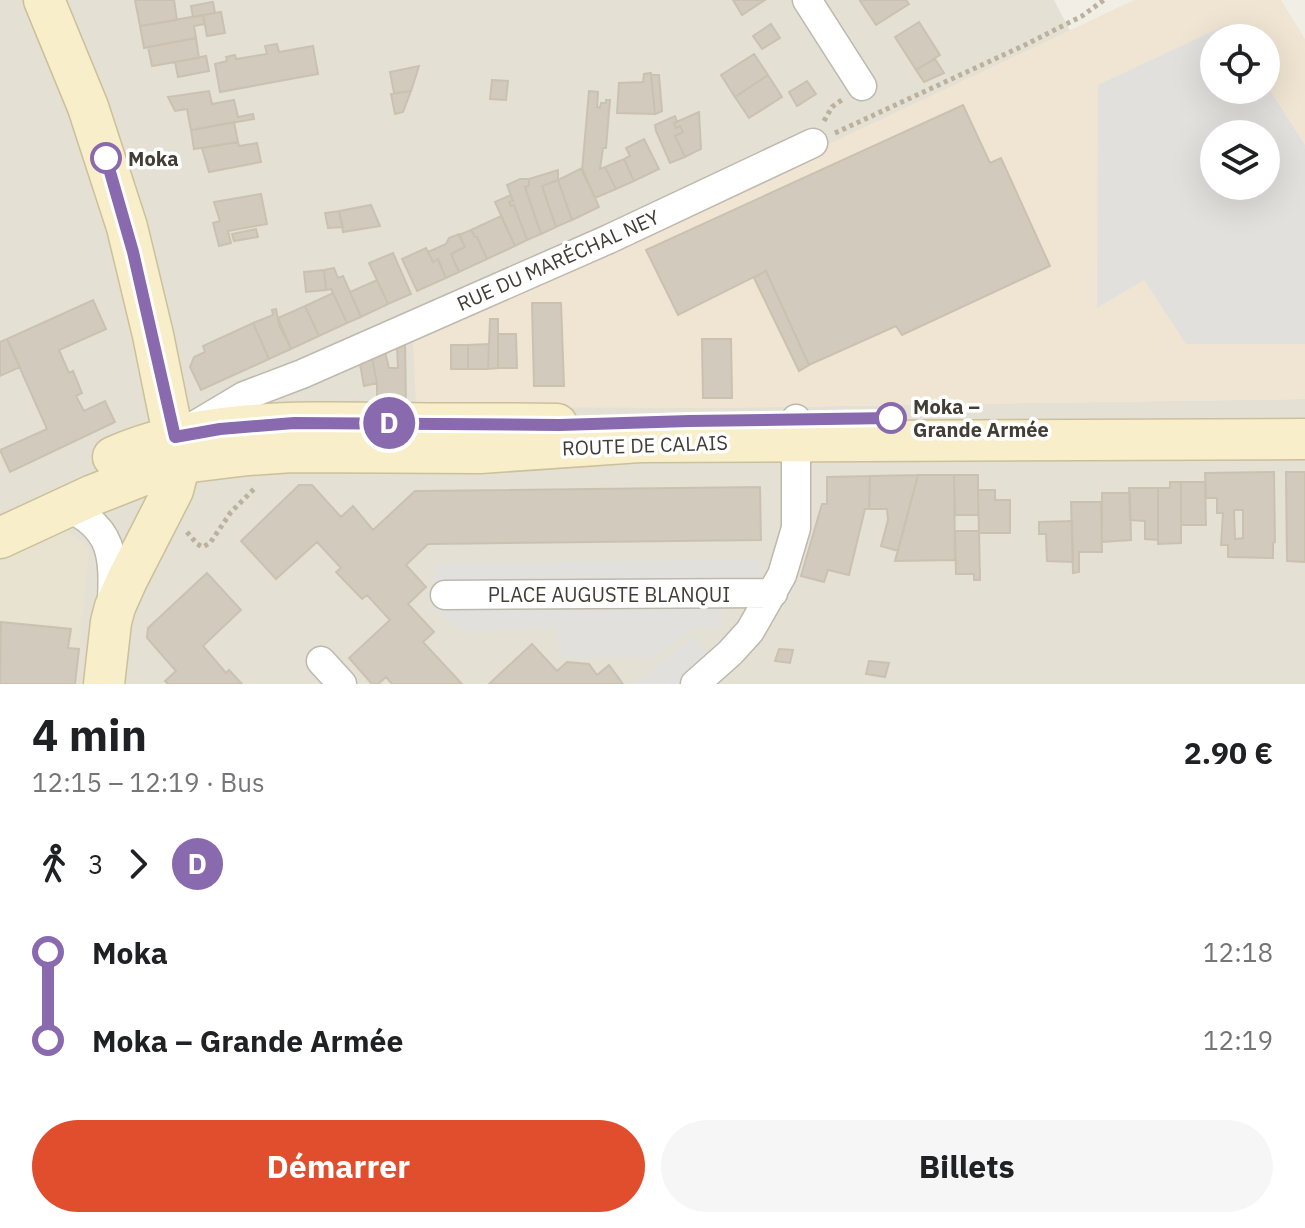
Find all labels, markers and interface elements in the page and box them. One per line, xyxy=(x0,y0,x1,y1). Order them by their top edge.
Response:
map controls xyxy=(1200,24,1280,200)
button: locate xyxy=(1200,24,1280,104)
button: layers xyxy=(1200,120,1280,200)
marker: Moka xyxy=(91,143,121,173)
place label: Moka xyxy=(128,145,179,172)
street label: RUE DU MARÉCHAL NEY xyxy=(452,203,664,317)
place label: Moka – Grande Armée xyxy=(913,393,1049,443)
line badge: D xyxy=(363,397,415,449)
marker: Moka – Grande Armée xyxy=(876,403,906,433)
text: D xyxy=(379,404,399,441)
street label: ROUTE DE CALAIS xyxy=(562,429,728,461)
street label: PLACE AUGUSTE BLANQUI xyxy=(488,581,730,608)
text: 4 min xyxy=(32,706,147,763)
text: 2.90 € xyxy=(1184,733,1273,772)
text: 12:15 – 12:19 · Bus xyxy=(32,765,265,799)
icon: walk xyxy=(32,842,76,886)
icon: forward xyxy=(116,842,160,886)
text: D xyxy=(188,845,207,882)
text: 3 xyxy=(88,847,104,881)
text: Moka xyxy=(92,933,168,972)
text: 12:18 xyxy=(1203,935,1273,969)
text: Moka – Grande Armée xyxy=(92,1021,403,1060)
text: 12:19 xyxy=(1203,1023,1273,1057)
button: Démarrer xyxy=(32,1120,645,1212)
button: Billets xyxy=(661,1120,1273,1212)

